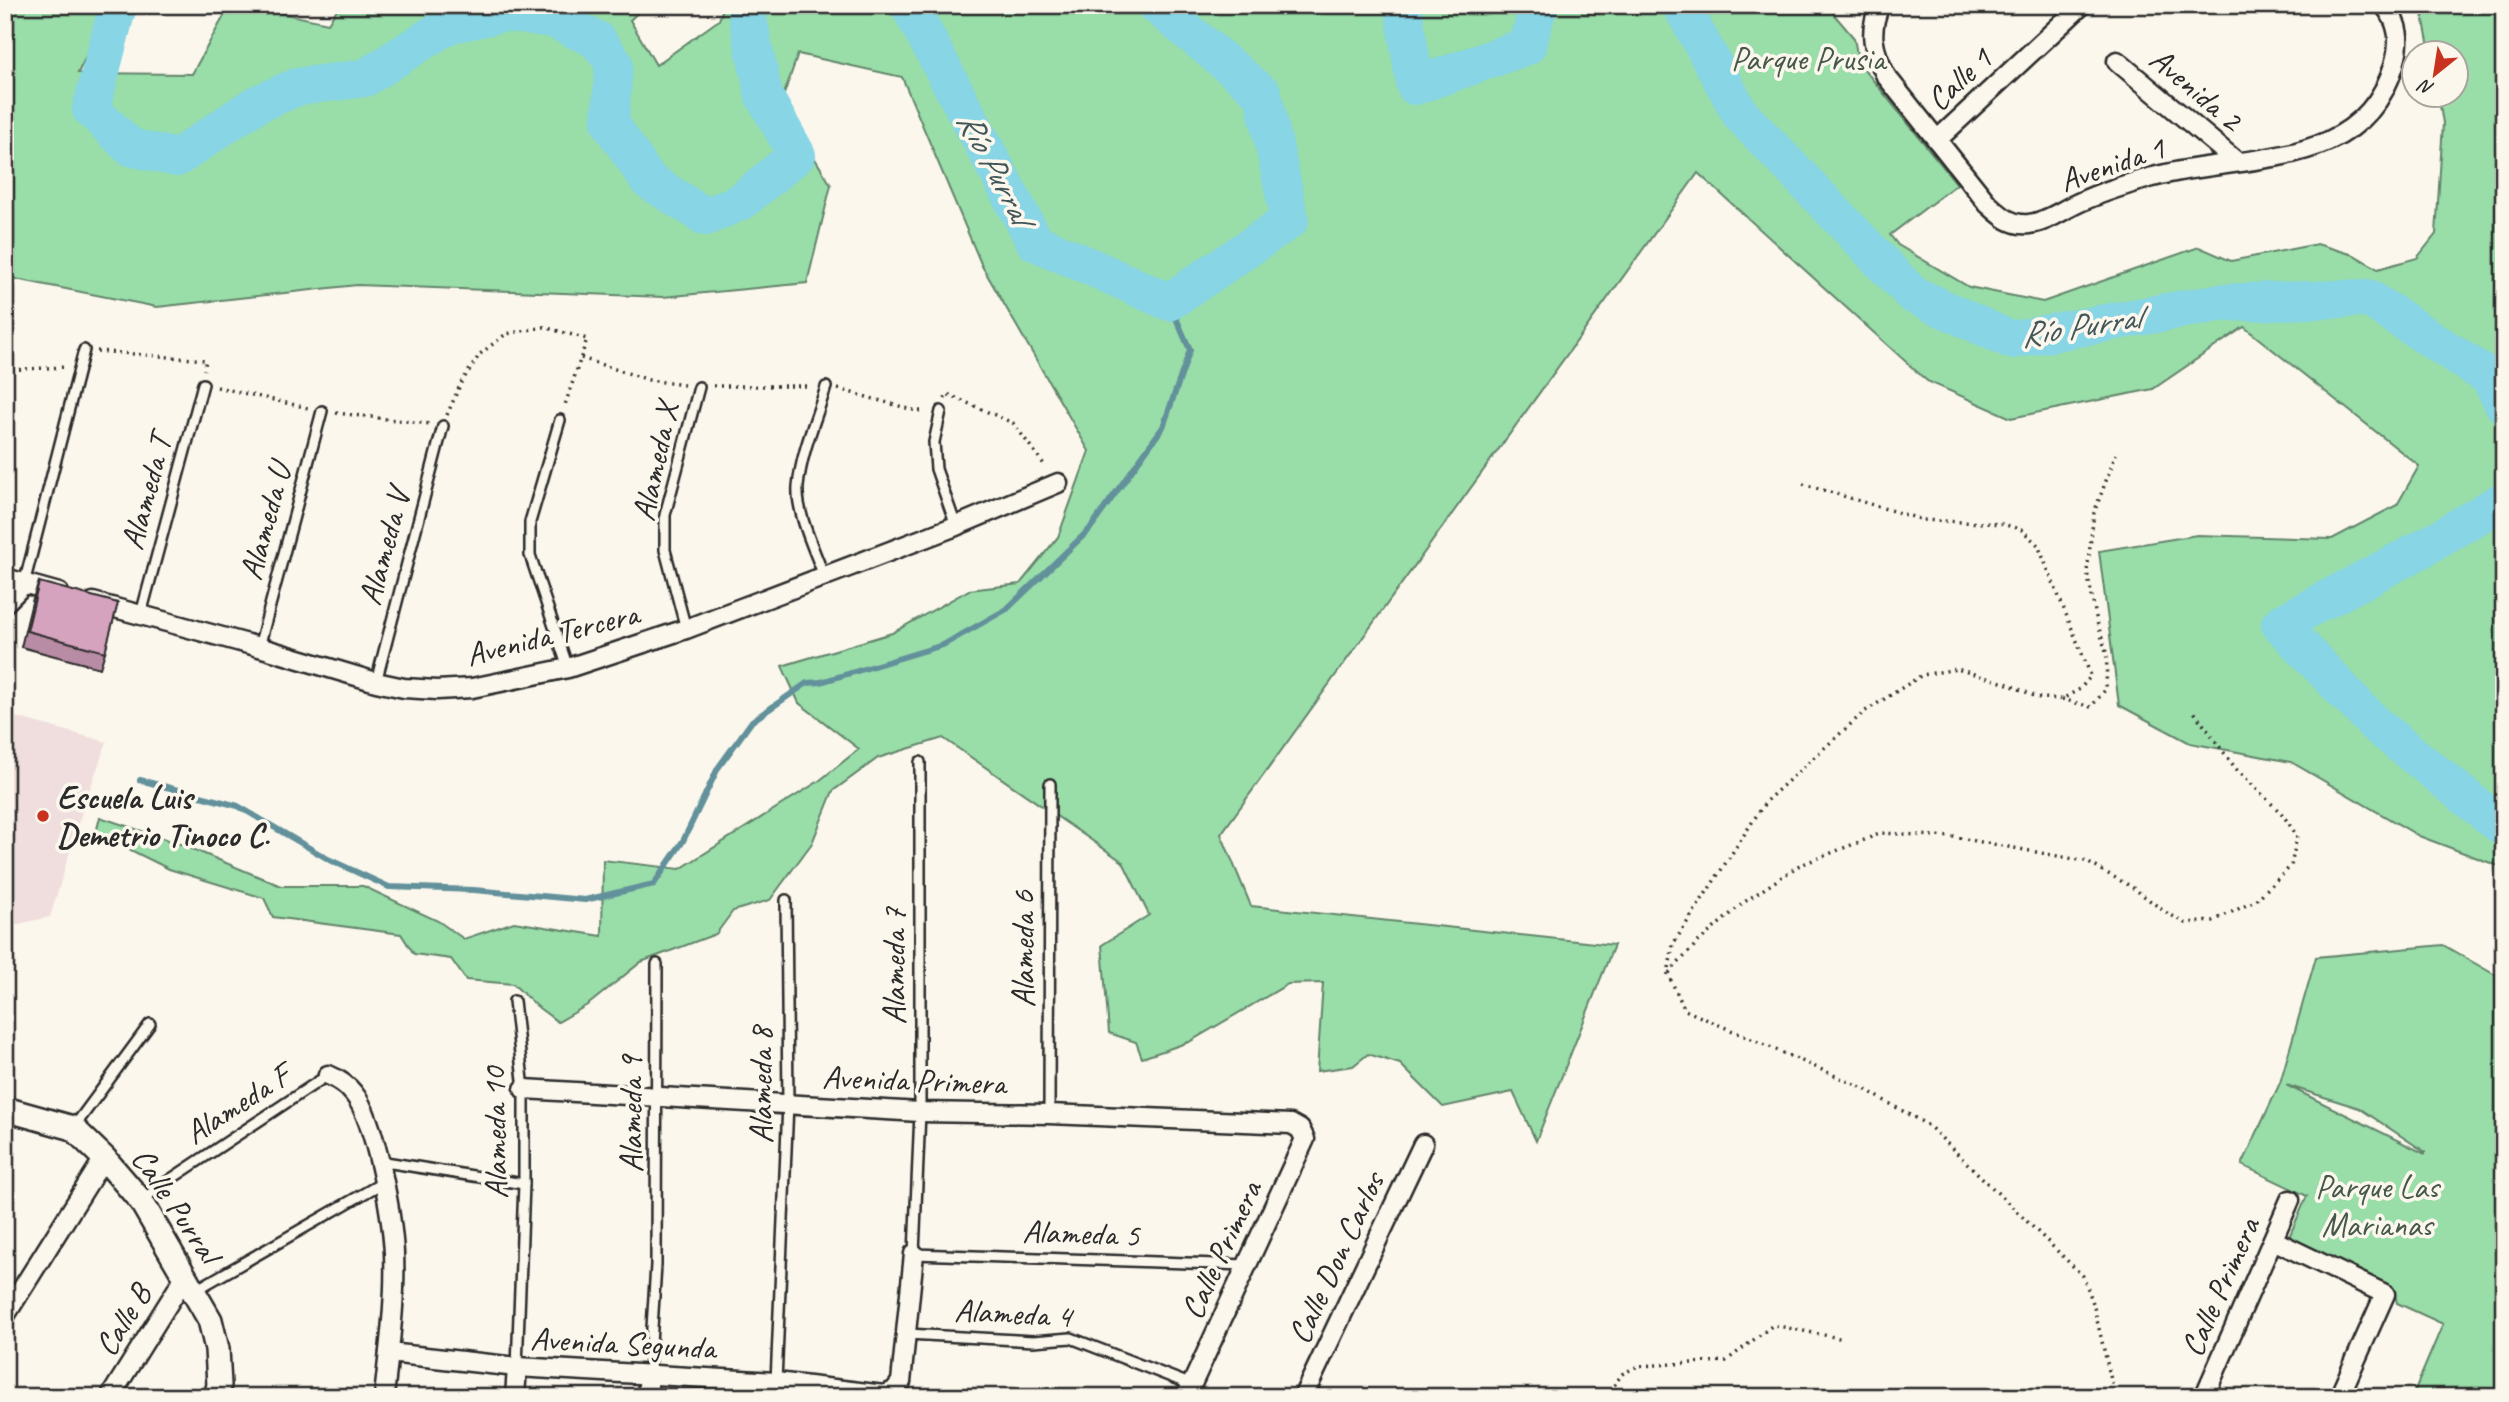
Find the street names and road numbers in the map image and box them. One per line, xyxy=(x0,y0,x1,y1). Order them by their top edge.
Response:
street label: Calle 1 xyxy=(1917,37,2002,120)
street label: Avenida 2 xyxy=(2141,38,2253,142)
street label: Avenida 1 xyxy=(2054,126,2172,202)
street label: Alameda X xyxy=(622,395,689,525)
street label: Alameda T xyxy=(111,423,183,554)
street label: Alameda U xyxy=(229,454,302,584)
street label: Alameda V xyxy=(348,479,421,609)
street label: Avenida Tercera xyxy=(462,592,645,676)
street label: Alameda 6 xyxy=(1002,889,1044,1007)
street label: Alameda 7 xyxy=(873,905,915,1024)
street label: Alameda 8 xyxy=(740,1023,782,1143)
street label: Alameda F xyxy=(177,1051,303,1153)
street label: Alameda 9 xyxy=(610,1052,652,1172)
street label: Avenida Primera xyxy=(822,1056,1009,1104)
street label: Alameda 10 xyxy=(473,1065,517,1199)
street label: Calle Purral xyxy=(122,1139,233,1275)
street label: Calle Don Carlos xyxy=(1278,1163,1395,1350)
street label: Calle Primera xyxy=(1171,1173,1272,1326)
street label: Calle Primera xyxy=(2171,1209,2270,1363)
street label: Alameda 5 xyxy=(1022,1210,1142,1256)
street label: Calle B xyxy=(85,1275,162,1364)
street label: Alameda 4 xyxy=(954,1289,1076,1337)
street label: Avenida Segunda xyxy=(530,1317,719,1369)

